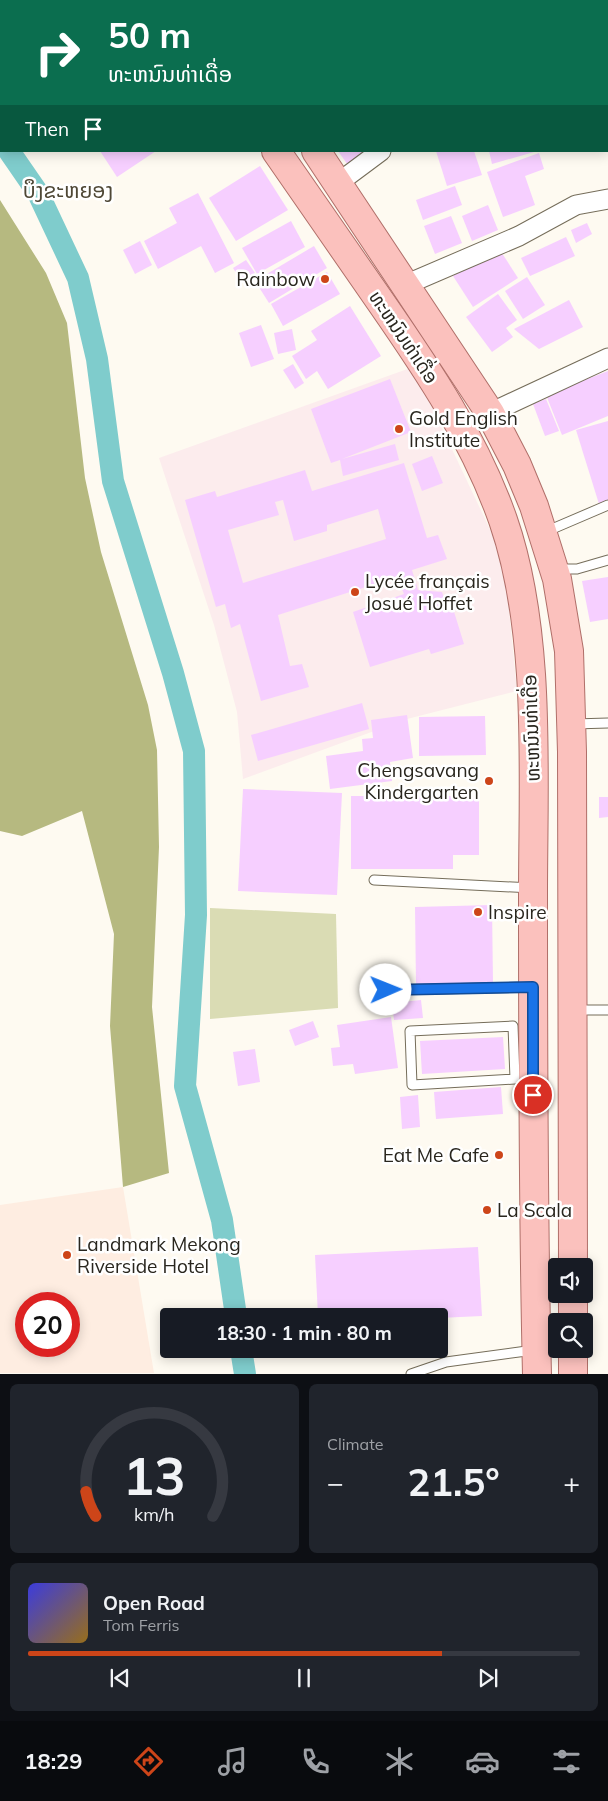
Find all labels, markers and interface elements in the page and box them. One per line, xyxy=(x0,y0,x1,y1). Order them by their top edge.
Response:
text: 50 m xyxy=(108,13,191,57)
icon: right xyxy=(25,20,90,85)
text: ທະຫນົນທ່າເດື່ອ xyxy=(108,60,232,88)
icon: arrive xyxy=(79,115,107,143)
text: Then xyxy=(25,117,69,141)
district label: ບຶງຂະຫຍອງ xyxy=(23,177,113,203)
place label: Rainbow xyxy=(236,267,315,291)
marker: Rainbow xyxy=(319,273,331,285)
street label: ທະຫນົນທ່າເດື່ອ xyxy=(364,285,446,388)
place label: Gold English Institute xyxy=(409,406,518,452)
marker: Gold English Institute xyxy=(393,423,405,435)
place label: Lycée français Josué Hoffet xyxy=(365,569,490,615)
marker: Lycée français Josué Hoffet xyxy=(349,586,361,598)
street label: ທະຫນົນທ່າເດື່ອ xyxy=(515,674,545,782)
place label: Chengsavang Kindergarten xyxy=(357,758,479,804)
marker: Chengsavang Kindergarten xyxy=(483,775,495,787)
place label: Inspire xyxy=(488,900,547,924)
marker: Inspire xyxy=(472,906,484,918)
position arrow xyxy=(359,963,411,1015)
pin xyxy=(512,1074,554,1116)
icon: arrive xyxy=(519,1081,547,1109)
place label: Eat Me Cafe xyxy=(383,1143,489,1167)
marker: Eat Me Cafe xyxy=(493,1149,505,1161)
place label: La Scala xyxy=(497,1198,572,1222)
marker: La Scala xyxy=(481,1204,493,1216)
place label: Landmark Mekong Riverside Hotel xyxy=(77,1232,241,1278)
marker: Landmark Mekong Riverside Hotel xyxy=(61,1249,73,1261)
map controls xyxy=(548,1258,593,1358)
button: sound xyxy=(548,1258,593,1303)
speed limit sign: 20 xyxy=(15,1292,80,1357)
button: search xyxy=(548,1313,593,1358)
text: 18:30 · 1 min · 80 m xyxy=(216,1321,392,1345)
text: Climate xyxy=(327,1434,383,1454)
text: 13 xyxy=(123,1443,186,1508)
text: 21.5° xyxy=(407,1458,500,1506)
text: − xyxy=(327,1465,344,1500)
text: + xyxy=(563,1465,580,1500)
text: km/h xyxy=(134,1503,175,1525)
text: Open Road xyxy=(103,1591,205,1615)
text: Tom Ferris xyxy=(103,1615,180,1635)
icon: previous xyxy=(106,1664,134,1692)
icon: pause xyxy=(290,1664,318,1692)
icon: next xyxy=(474,1664,502,1692)
icon: directions xyxy=(131,1744,166,1779)
icon: music xyxy=(215,1744,250,1779)
icon: phone xyxy=(298,1744,333,1779)
icon: climate xyxy=(382,1744,417,1779)
icon: car xyxy=(465,1744,500,1779)
icon: filters xyxy=(549,1744,584,1779)
text: 18:29 xyxy=(24,1747,83,1775)

